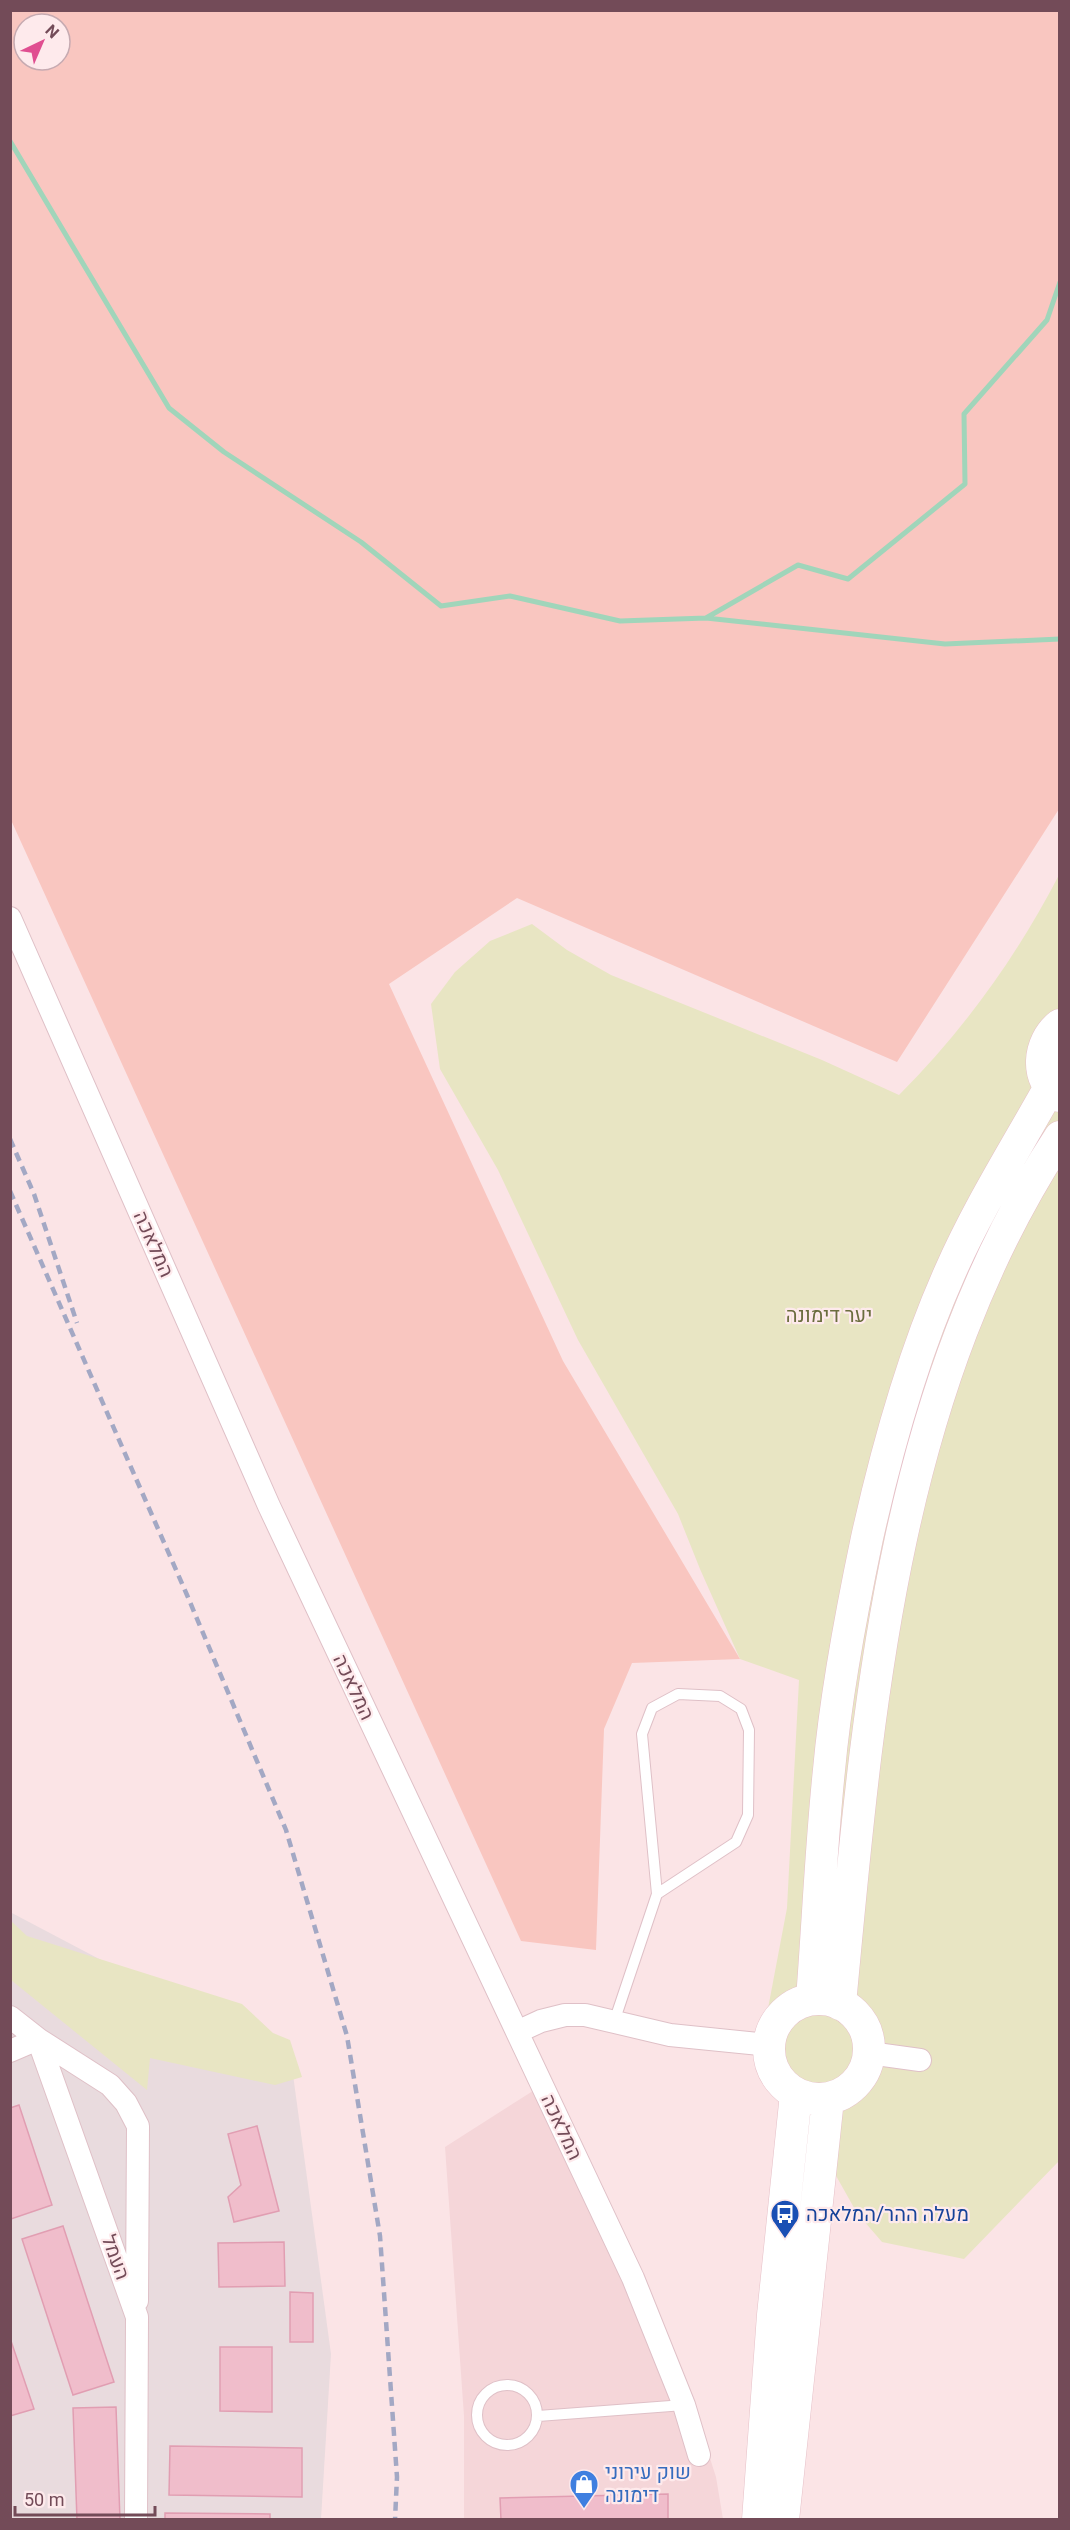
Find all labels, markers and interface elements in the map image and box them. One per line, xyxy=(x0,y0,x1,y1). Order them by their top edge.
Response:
north arrow xyxy=(12,12,72,72)
text: N xyxy=(41,21,63,42)
street label: המלאכה xyxy=(129,1207,179,1281)
park label: יער דימונה xyxy=(786,1303,872,1327)
street label: המלאכה xyxy=(328,1650,380,1724)
street label: המלאכה xyxy=(536,2090,588,2164)
bus stop icon: מעלה ההר/המלאכה xyxy=(769,2198,801,2240)
place label: מעלה ההר/המלאכה xyxy=(806,2202,969,2226)
street label: העמל xyxy=(97,2231,135,2283)
place label: שוק עירוני דימונה xyxy=(605,2460,691,2507)
shop icon: שוק עירוני דימונה xyxy=(568,2468,600,2510)
scale bar xyxy=(15,2479,154,2517)
text: 50 m xyxy=(24,2489,64,2510)

